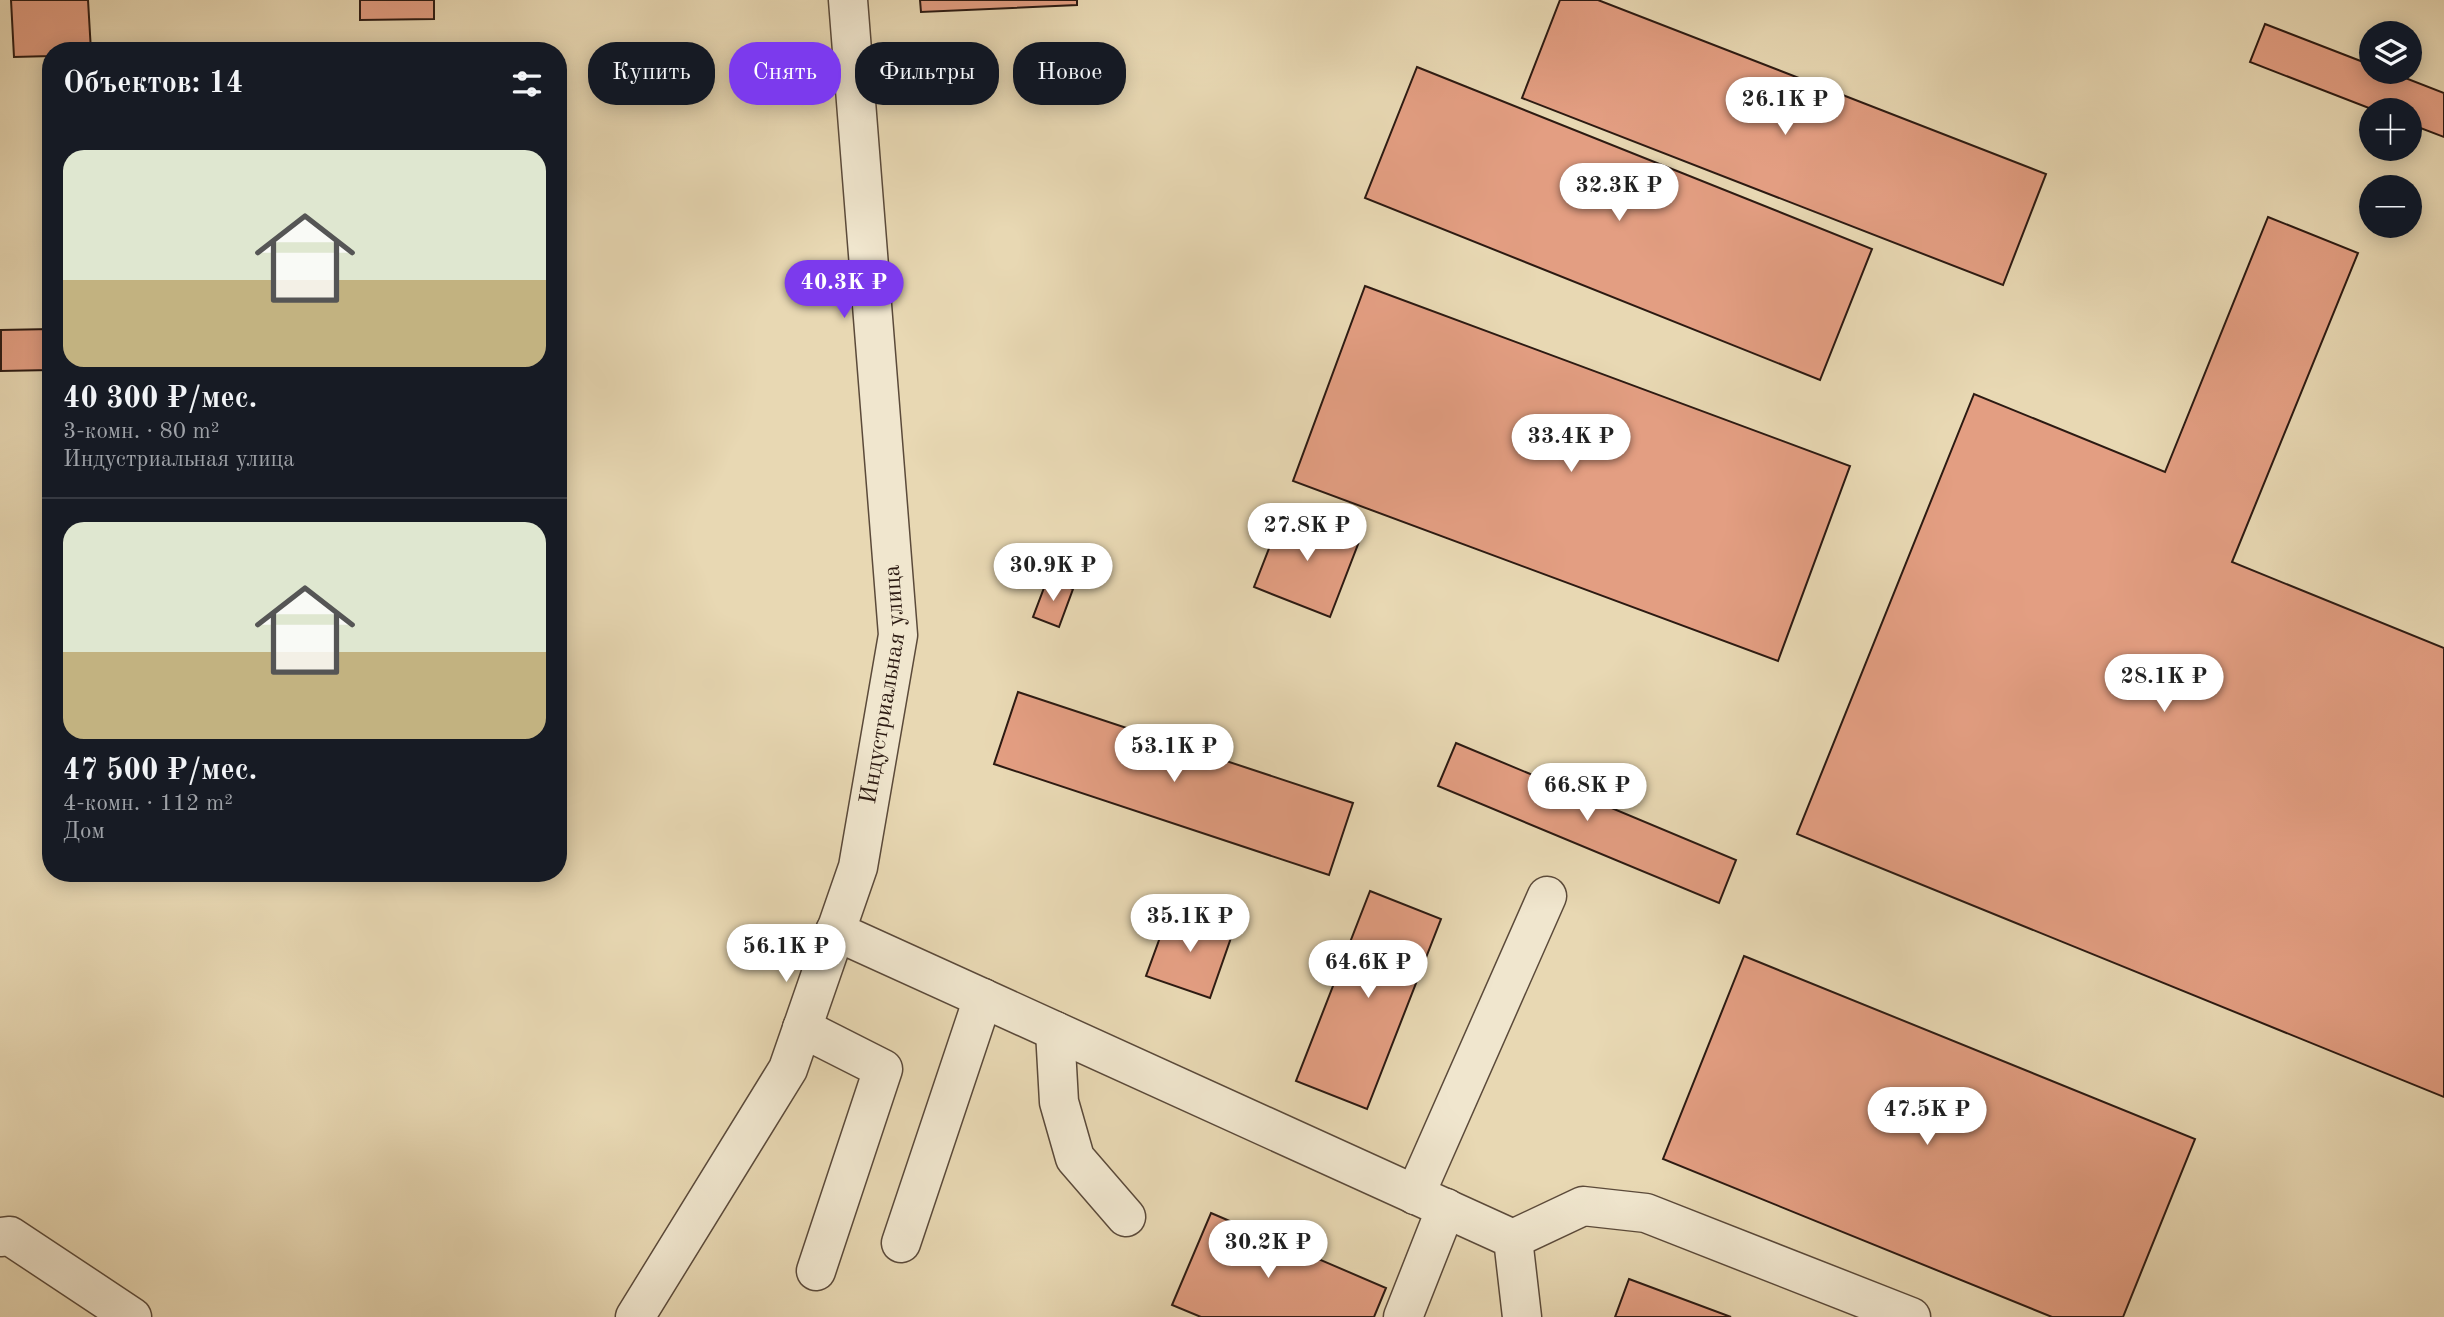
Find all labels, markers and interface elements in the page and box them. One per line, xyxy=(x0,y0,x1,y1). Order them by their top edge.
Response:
map controls xyxy=(2359,21,2422,238)
button: layers xyxy=(2359,21,2422,84)
chip: Купить xyxy=(588,42,715,105)
chip: Снять xyxy=(729,42,841,105)
chip: Фильтры xyxy=(855,42,999,105)
chip: Новое xyxy=(1013,42,1126,105)
icon: filters xyxy=(508,65,546,103)
text: Объектов: 14 xyxy=(63,69,243,99)
pin: 26.1K ₽ xyxy=(1720,78,1850,137)
text: 26.1K ₽ xyxy=(1742,88,1828,111)
button: + xyxy=(2359,98,2422,161)
pin: 32.3K ₽ xyxy=(1554,164,1684,223)
text: 32.3K ₽ xyxy=(1576,174,1662,197)
button: − xyxy=(2359,175,2422,238)
icon: home xyxy=(242,195,368,321)
pin: 40.3K ₽ xyxy=(779,260,909,320)
text: 40.3K ₽ xyxy=(801,271,887,294)
text: 40 300 ₽/мес. xyxy=(63,384,257,414)
pin: 33.4K ₽ xyxy=(1506,414,1636,474)
text: 3-комн. · 80 m² xyxy=(63,420,220,443)
text: 33.4K ₽ xyxy=(1528,425,1614,448)
text: Индустриальная улица xyxy=(63,448,295,471)
pin: 27.8K ₽ xyxy=(1242,504,1372,563)
text: 27.8K ₽ xyxy=(1264,514,1350,537)
pin: 30.9K ₽ xyxy=(988,544,1118,603)
text: 30.9K ₽ xyxy=(1010,554,1096,577)
street label: Индустриальная улица xyxy=(857,564,910,806)
icon: home xyxy=(242,567,368,693)
pin: 28.1K ₽ xyxy=(2099,654,2229,714)
text: 28.1K ₽ xyxy=(2121,665,2207,688)
pin: 53.1K ₽ xyxy=(1109,724,1239,784)
text: 53.1K ₽ xyxy=(1131,735,1217,758)
text: 47 500 ₽/мес. xyxy=(63,756,257,786)
pin: 66.8K ₽ xyxy=(1522,764,1652,823)
text: 66.8K ₽ xyxy=(1544,774,1630,797)
text: 4-комн. · 112 m² xyxy=(63,792,233,815)
text: Дом xyxy=(63,820,105,843)
pin: 35.1K ₽ xyxy=(1125,894,1255,954)
text: 35.1K ₽ xyxy=(1147,905,1233,928)
pin: 56.1K ₽ xyxy=(721,925,851,984)
text: 56.1K ₽ xyxy=(743,935,829,958)
pin: 64.6K ₽ xyxy=(1303,940,1433,1000)
text: 64.6K ₽ xyxy=(1325,951,1411,974)
pin: 47.5K ₽ xyxy=(1862,1088,1992,1147)
text: 47.5K ₽ xyxy=(1884,1098,1970,1121)
pin: 30.2K ₽ xyxy=(1203,1220,1333,1280)
text: 30.2K ₽ xyxy=(1225,1231,1311,1254)

